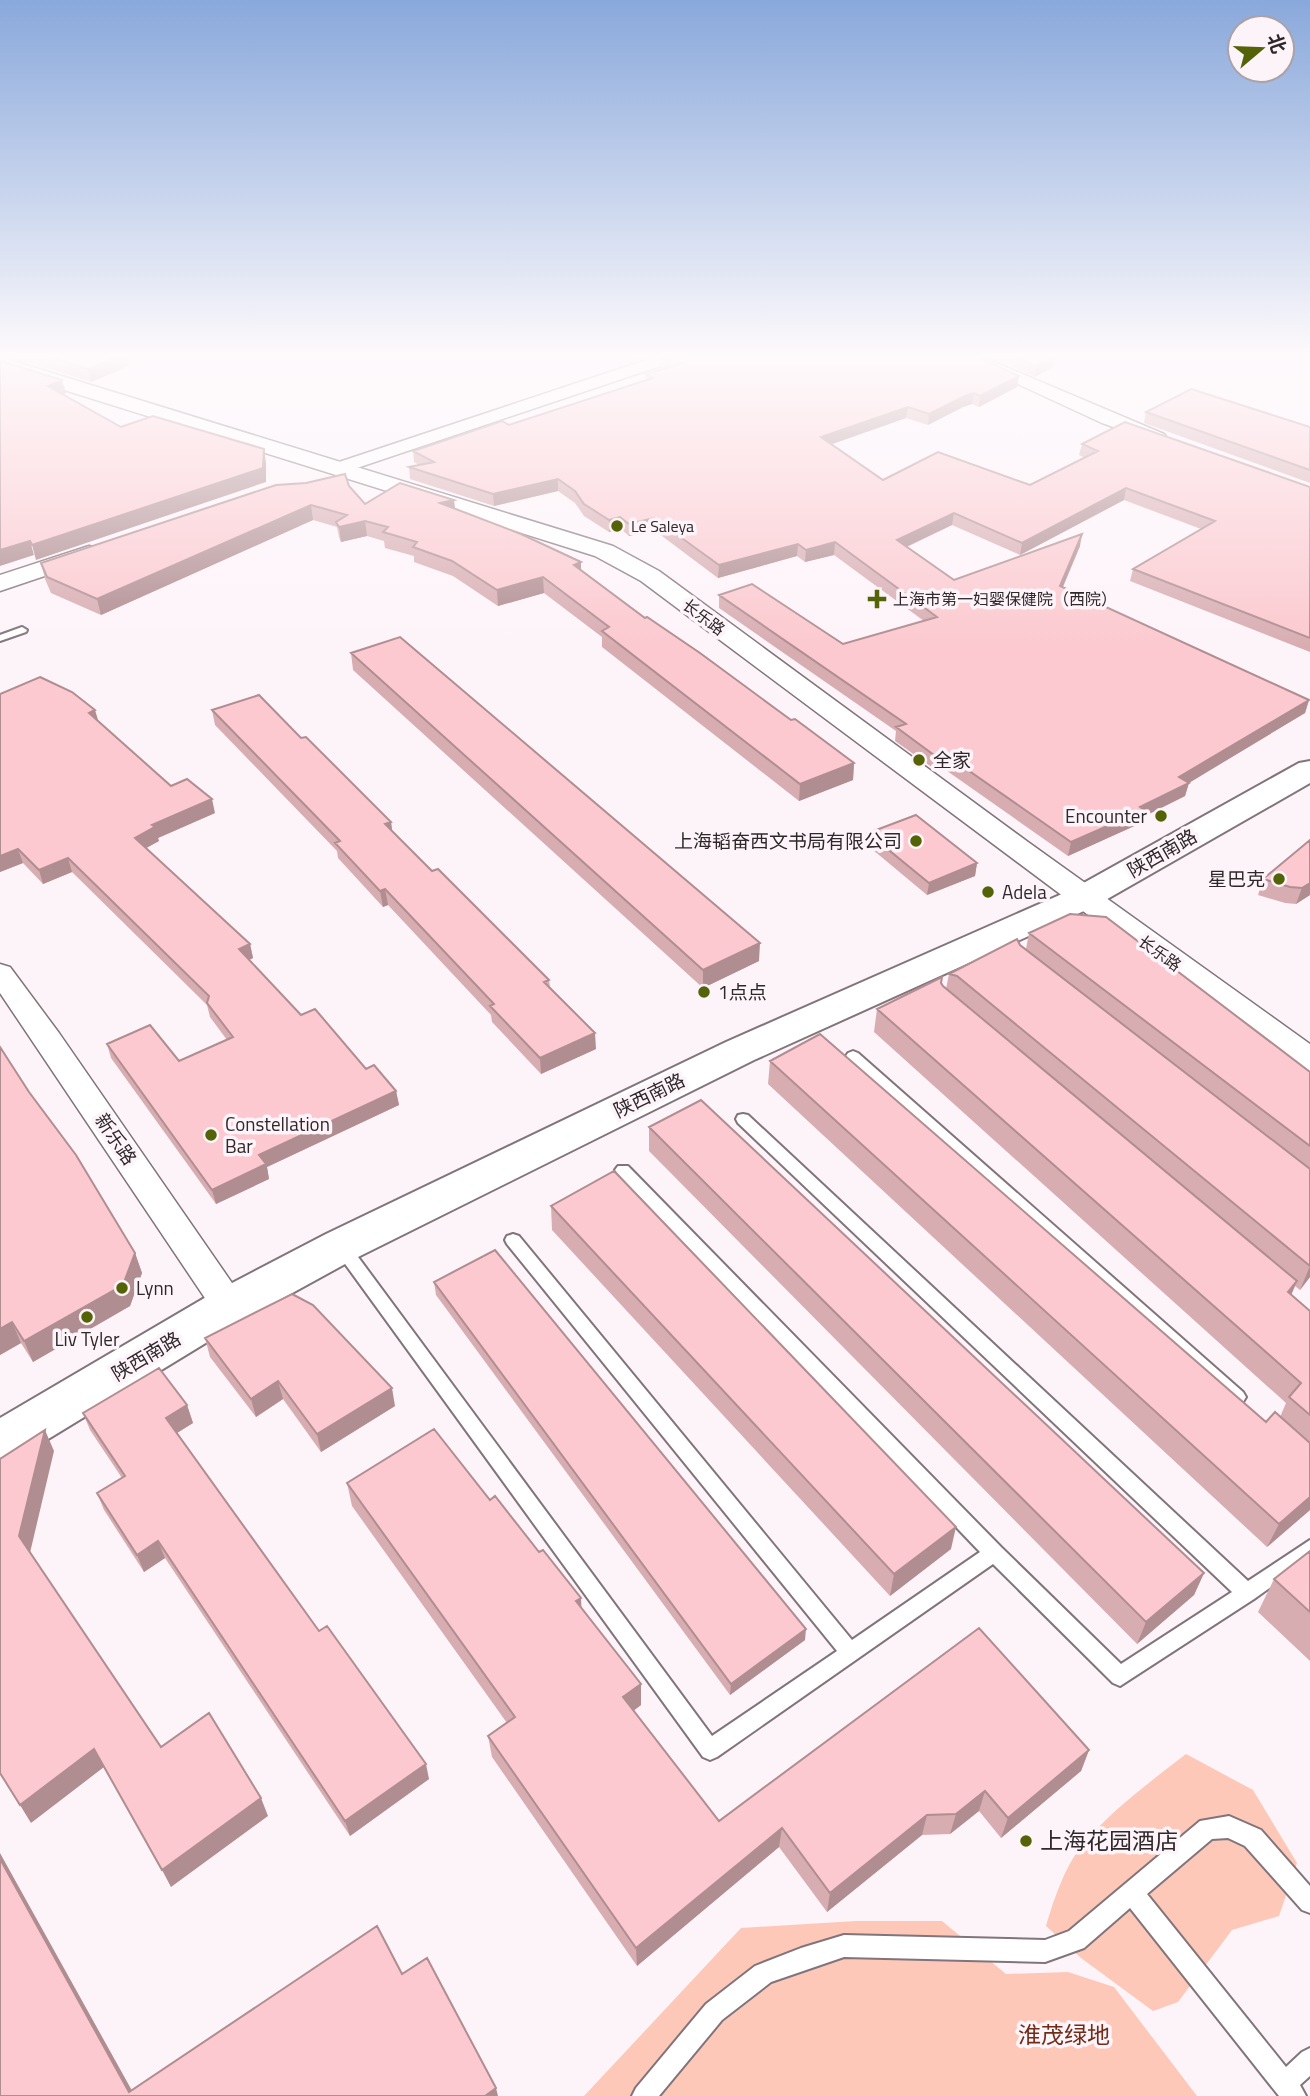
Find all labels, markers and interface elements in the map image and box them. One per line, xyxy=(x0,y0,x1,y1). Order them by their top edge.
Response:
north arrow xyxy=(1226,14,1296,84)
text: 北 xyxy=(1261,30,1294,57)
place label: Le Saleya xyxy=(631,514,694,538)
marker: Le Saleya xyxy=(609,518,625,534)
place label: 上海市第一妇婴保健院（西院） xyxy=(893,587,1117,611)
marker: 上海市第一妇婴保健院（西院） xyxy=(867,589,887,609)
street label: 长乐路 xyxy=(678,593,730,641)
place label: 全家 xyxy=(933,745,971,774)
marker: 全家 xyxy=(911,752,927,768)
place label: Encounter xyxy=(1065,801,1147,830)
marker: Encounter xyxy=(1153,808,1169,824)
street label: 陕西南路 xyxy=(1122,821,1202,884)
place label: 上海韬奋西文书局有限公司 xyxy=(674,826,902,855)
marker: 上海韬奋西文书局有限公司 xyxy=(908,833,924,849)
place label: 星巴克 xyxy=(1208,864,1265,893)
marker: 星巴克 xyxy=(1271,871,1287,887)
place label: Adela xyxy=(1002,877,1047,906)
marker: Adela xyxy=(980,884,996,900)
street label: 长乐路 xyxy=(1134,929,1186,977)
place label: 1点点 xyxy=(718,977,767,1006)
marker: 1点点 xyxy=(696,984,712,1000)
street label: 陕西南路 xyxy=(608,1065,689,1124)
street label: 新乐路 xyxy=(88,1107,144,1170)
place label: Constellation Bar xyxy=(225,1109,330,1160)
marker: Constellation Bar xyxy=(203,1127,219,1143)
place label: Lynn xyxy=(136,1273,174,1302)
marker: Lynn xyxy=(114,1280,130,1296)
marker: Liv Tyler xyxy=(79,1309,95,1325)
place label: Liv Tyler xyxy=(54,1324,120,1353)
street label: 陕西南路 xyxy=(106,1324,186,1388)
place label: 上海花园酒店 xyxy=(1040,1823,1178,1858)
marker: 上海花园酒店 xyxy=(1018,1833,1034,1849)
park label: 淮茂绿地 xyxy=(1018,2017,1110,2052)

